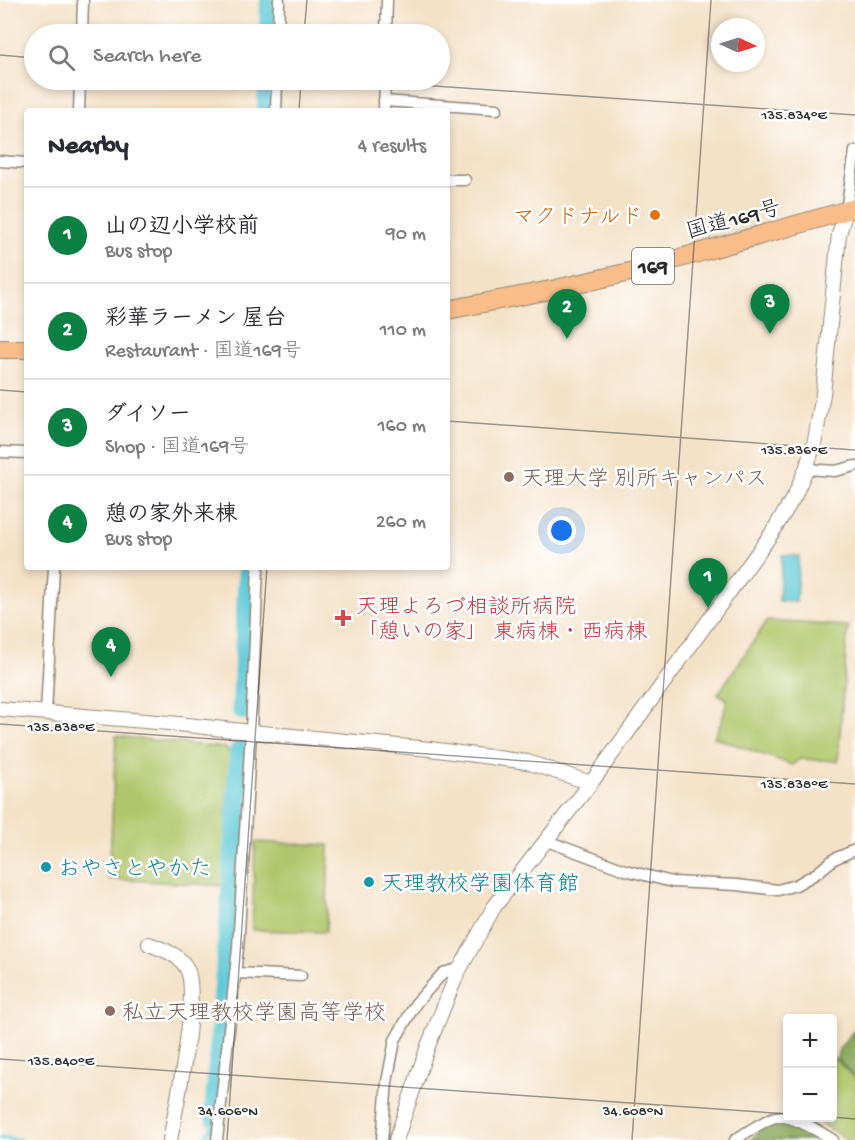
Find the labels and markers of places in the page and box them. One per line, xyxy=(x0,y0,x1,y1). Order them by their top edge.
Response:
place label: マクドナルド xyxy=(513,206,643,232)
marker: マクドナルド xyxy=(648,208,662,222)
pin: 3 xyxy=(750,284,790,334)
pin: 2 xyxy=(548,290,586,339)
place label: 天理大学 別所キャンパス xyxy=(521,467,767,494)
marker: 天理大学 別所キャンパス xyxy=(502,470,516,484)
pin: 1 xyxy=(688,558,728,608)
place label: 天理よろづ相談所病院 「憩いの家」 東病棟・西病棟 xyxy=(356,595,647,647)
marker: 天理よろづ相談所病院 「憩いの家」 東病棟・西病棟 xyxy=(334,609,352,627)
pin: 4 xyxy=(92,628,130,677)
place label: おやさとやかた xyxy=(58,858,212,884)
marker: おやさとやかた xyxy=(39,860,53,874)
place label: 天理教校学園体育館 xyxy=(381,872,579,899)
marker: 天理教校学園体育館 xyxy=(362,875,376,889)
place label: 私立天理教校学園高等学校 xyxy=(122,1001,386,1028)
marker: 私立天理教校学園高等学校 xyxy=(103,1004,117,1018)

